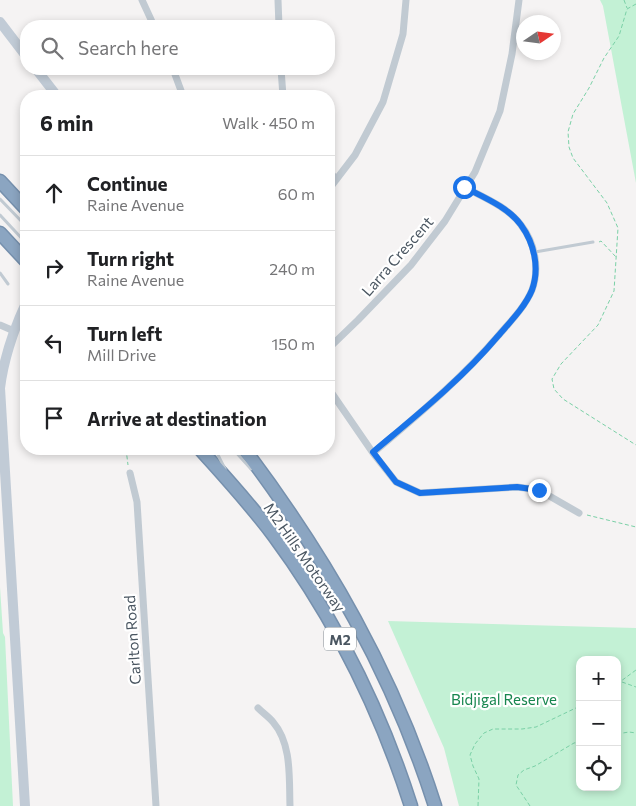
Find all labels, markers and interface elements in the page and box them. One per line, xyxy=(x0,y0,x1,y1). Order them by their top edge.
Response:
north arrow xyxy=(516,15,561,60)
search box xyxy=(20,20,335,75)
icon: search xyxy=(38,34,66,62)
text: Search here xyxy=(78,36,178,59)
text: 6 min xyxy=(40,110,93,135)
text: Walk · 450 m xyxy=(222,113,315,132)
text: Continue xyxy=(87,172,167,195)
route start xyxy=(453,176,476,199)
icon: ahead xyxy=(40,179,68,207)
text: 60 m xyxy=(278,184,315,203)
text: Raine Avenue xyxy=(87,195,184,214)
street label: Larra Crescent xyxy=(357,212,437,300)
text: Turn right xyxy=(87,247,174,270)
icon: right xyxy=(40,254,68,282)
text: 240 m xyxy=(269,259,315,278)
text: Raine Avenue xyxy=(87,270,184,289)
text: Turn left xyxy=(87,322,162,345)
icon: left xyxy=(40,329,68,357)
text: 150 m xyxy=(272,334,315,353)
text: Mill Drive xyxy=(87,345,156,364)
icon: arrive xyxy=(40,404,68,432)
text: Arrive at destination xyxy=(87,407,267,430)
route end xyxy=(528,479,551,502)
street label: M2 Hills Motorway xyxy=(261,499,350,615)
street label: Carlton Road xyxy=(120,595,144,685)
road number: M2 xyxy=(324,628,356,650)
map controls xyxy=(576,656,621,791)
button: + xyxy=(576,656,621,701)
park label: Bidjigal Reserve xyxy=(451,690,557,708)
button: − xyxy=(576,701,621,746)
button: locate xyxy=(576,746,621,791)

